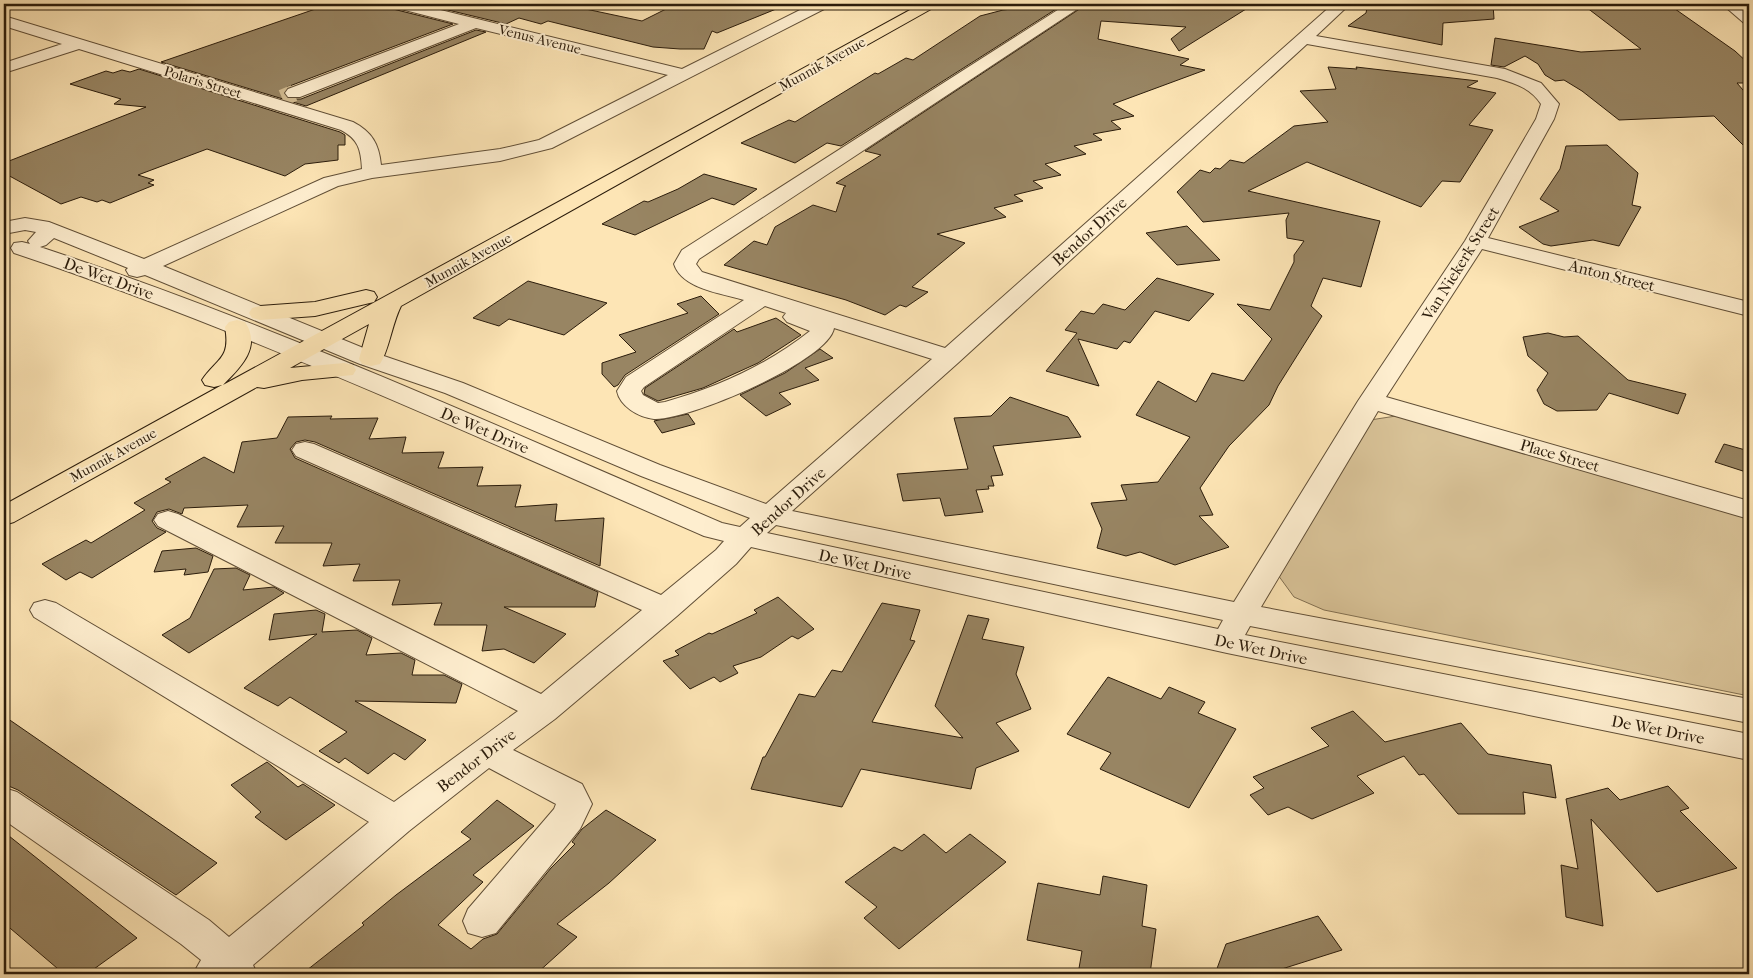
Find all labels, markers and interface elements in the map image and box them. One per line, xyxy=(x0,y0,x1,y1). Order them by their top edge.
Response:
street label: Venus Avenue xyxy=(496,21,583,58)
street label: Munnik Avenue xyxy=(776,34,869,95)
street label: Polaris Street xyxy=(162,63,244,102)
street label: Bendor Drive xyxy=(1048,193,1131,270)
street label: Van Niekerk Street xyxy=(1417,203,1503,324)
street label: Munnik Avenue xyxy=(422,230,515,291)
street label: De Wet Drive xyxy=(61,253,156,304)
street label: Anton Street xyxy=(1566,255,1657,295)
street label: De Wet Drive xyxy=(438,403,532,458)
street label: Munnik Avenue xyxy=(67,425,160,486)
street label: Place Street xyxy=(1518,435,1602,476)
street label: Bendor Drive xyxy=(747,463,830,540)
street label: De Wet Drive xyxy=(817,545,913,584)
street label: De Wet Drive xyxy=(1213,630,1309,669)
street label: De Wet Drive xyxy=(1610,711,1706,748)
street label: Bendor Drive xyxy=(433,725,519,796)

